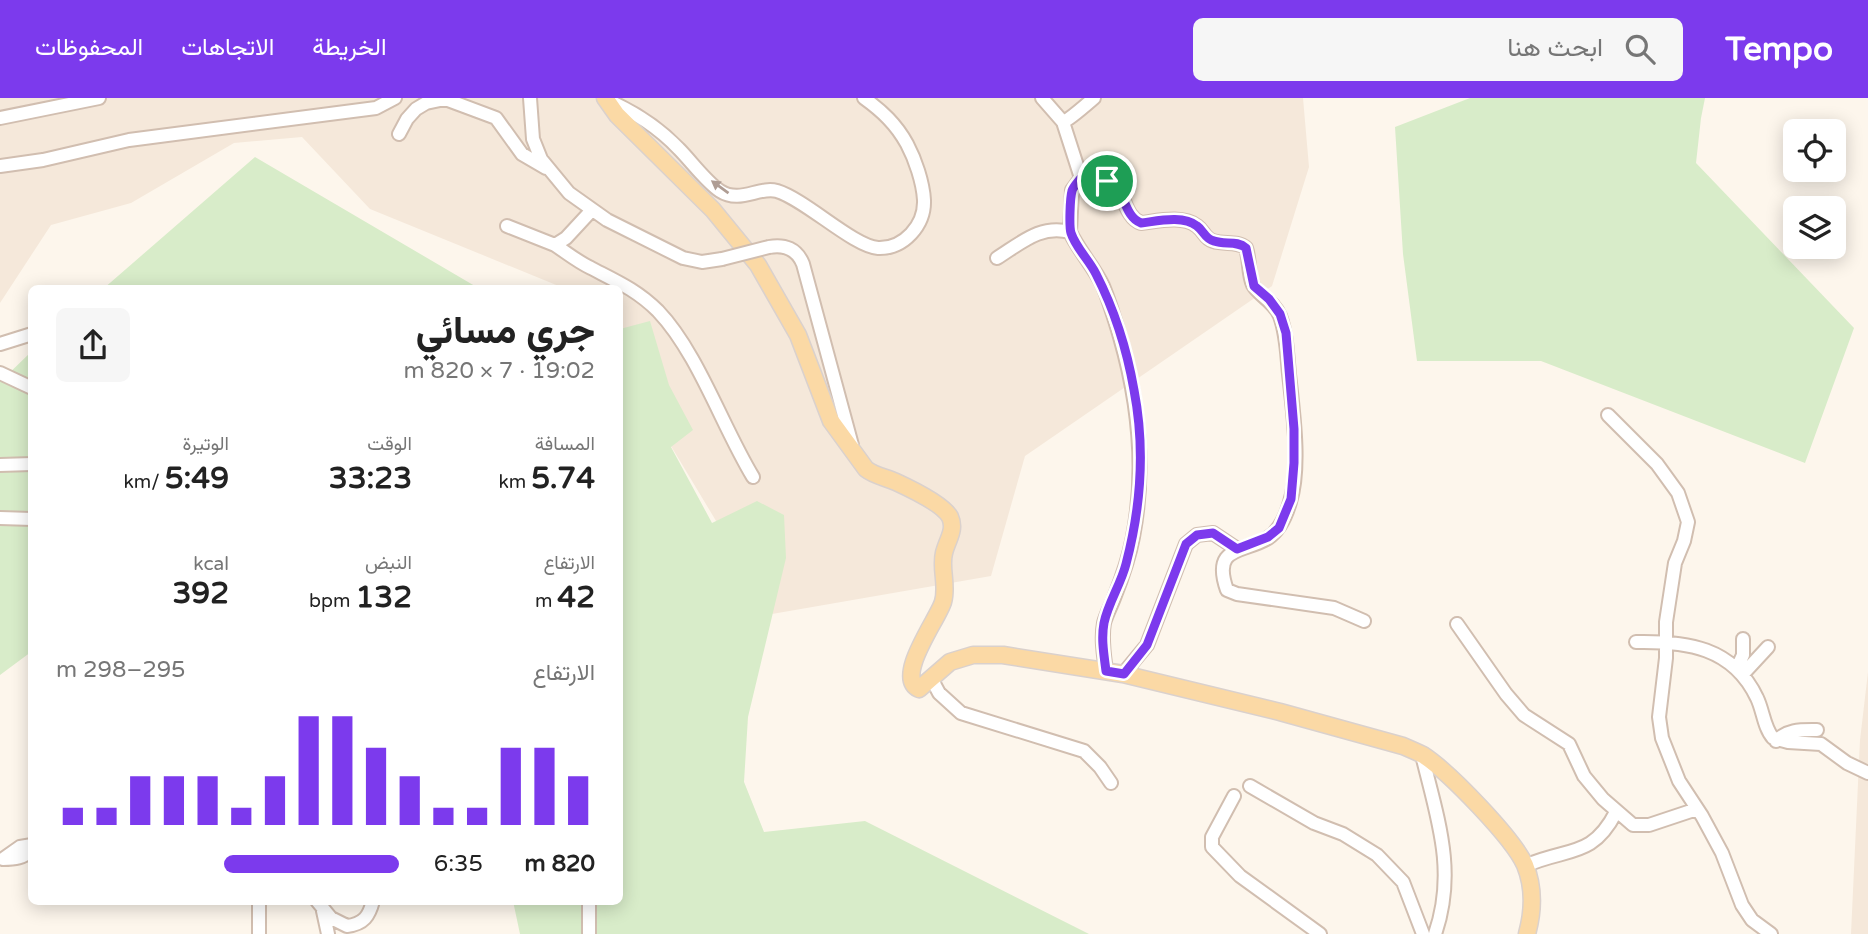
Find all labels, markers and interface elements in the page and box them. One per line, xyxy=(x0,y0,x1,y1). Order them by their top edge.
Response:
search box xyxy=(1193,18,1683,81)
icon: search xyxy=(1621,30,1659,68)
text: Tempo xyxy=(1725,30,1833,69)
text: ابحث هنا xyxy=(1507,32,1603,63)
text: المحفوظات xyxy=(35,33,143,62)
text: الاتجاهات xyxy=(181,33,274,62)
text: الخريطة xyxy=(312,33,387,62)
map controls xyxy=(1783,119,1846,259)
button: locate xyxy=(1783,119,1846,182)
pin xyxy=(1077,151,1137,211)
icon: arrive xyxy=(1088,162,1126,200)
one-way arrow xyxy=(710,181,729,195)
button: layers xyxy=(1783,196,1846,259)
button: share xyxy=(56,308,130,382)
text: جري مسائي xyxy=(416,308,595,354)
text: 19:02 · 7 × 820 m xyxy=(403,357,595,385)
text: الوتيرة xyxy=(183,433,229,455)
text: الوقت xyxy=(367,433,412,455)
text: المسافة xyxy=(535,433,595,455)
text: 5:49 xyxy=(165,460,229,497)
text: 33:23 xyxy=(329,460,412,497)
text: 5.74 xyxy=(531,460,595,497)
text: /km xyxy=(124,471,165,493)
text: km xyxy=(499,471,531,493)
text: النبض xyxy=(365,552,412,574)
text: الارتفاع xyxy=(543,552,595,574)
text: kcal xyxy=(193,553,229,575)
text: 392 xyxy=(172,575,229,612)
text: 132 xyxy=(355,579,412,616)
text: 42 xyxy=(557,579,595,616)
text: bpm xyxy=(309,590,355,612)
text: m xyxy=(535,590,557,612)
text: 295–298 m xyxy=(56,656,186,684)
text: الارتفاع xyxy=(533,659,595,687)
text: 6:35 xyxy=(434,850,483,878)
text: 820 m xyxy=(525,850,595,878)

